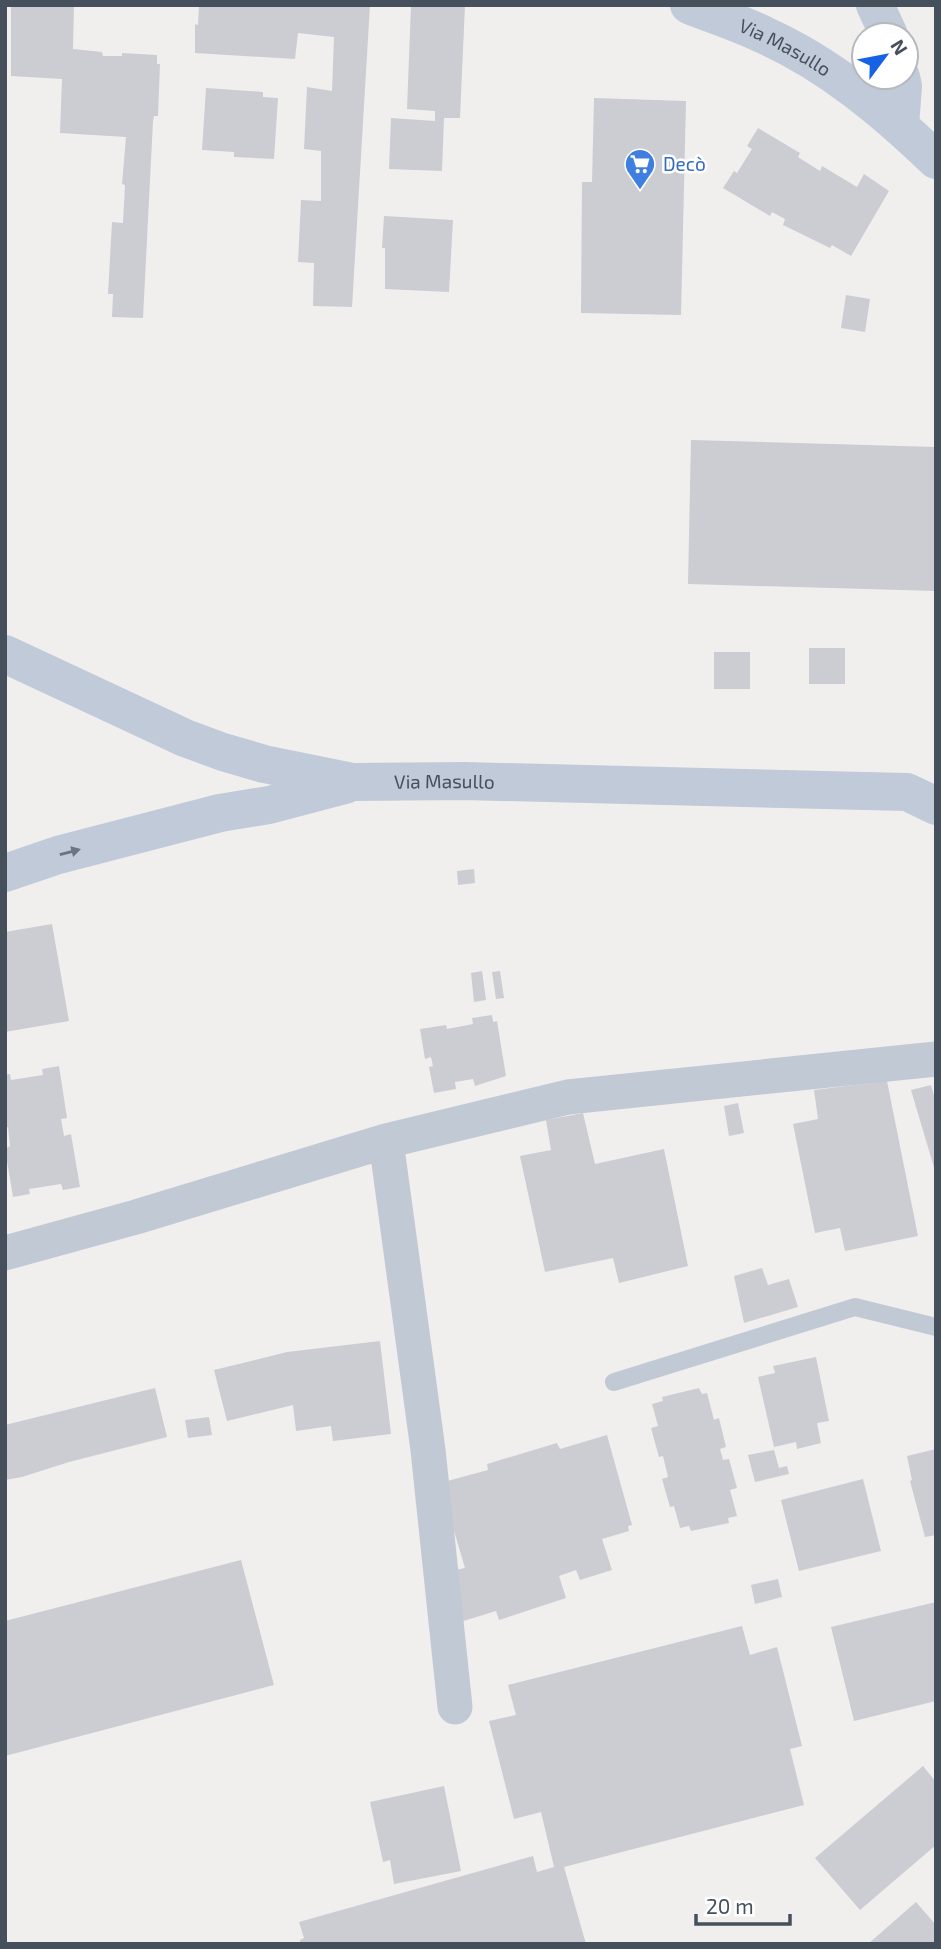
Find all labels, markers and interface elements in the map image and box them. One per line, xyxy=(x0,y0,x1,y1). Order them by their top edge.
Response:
street label: Via Masullo xyxy=(736,13,836,80)
north arrow xyxy=(850,21,920,91)
text: N xyxy=(886,35,913,59)
supermarket icon: Decò xyxy=(623,147,657,191)
place label: Decò xyxy=(663,152,706,175)
street label: Via Masullo xyxy=(394,769,495,793)
one-way arrow xyxy=(59,846,81,857)
scale bar xyxy=(696,1882,790,1926)
text: 20 m xyxy=(706,1893,754,1918)

